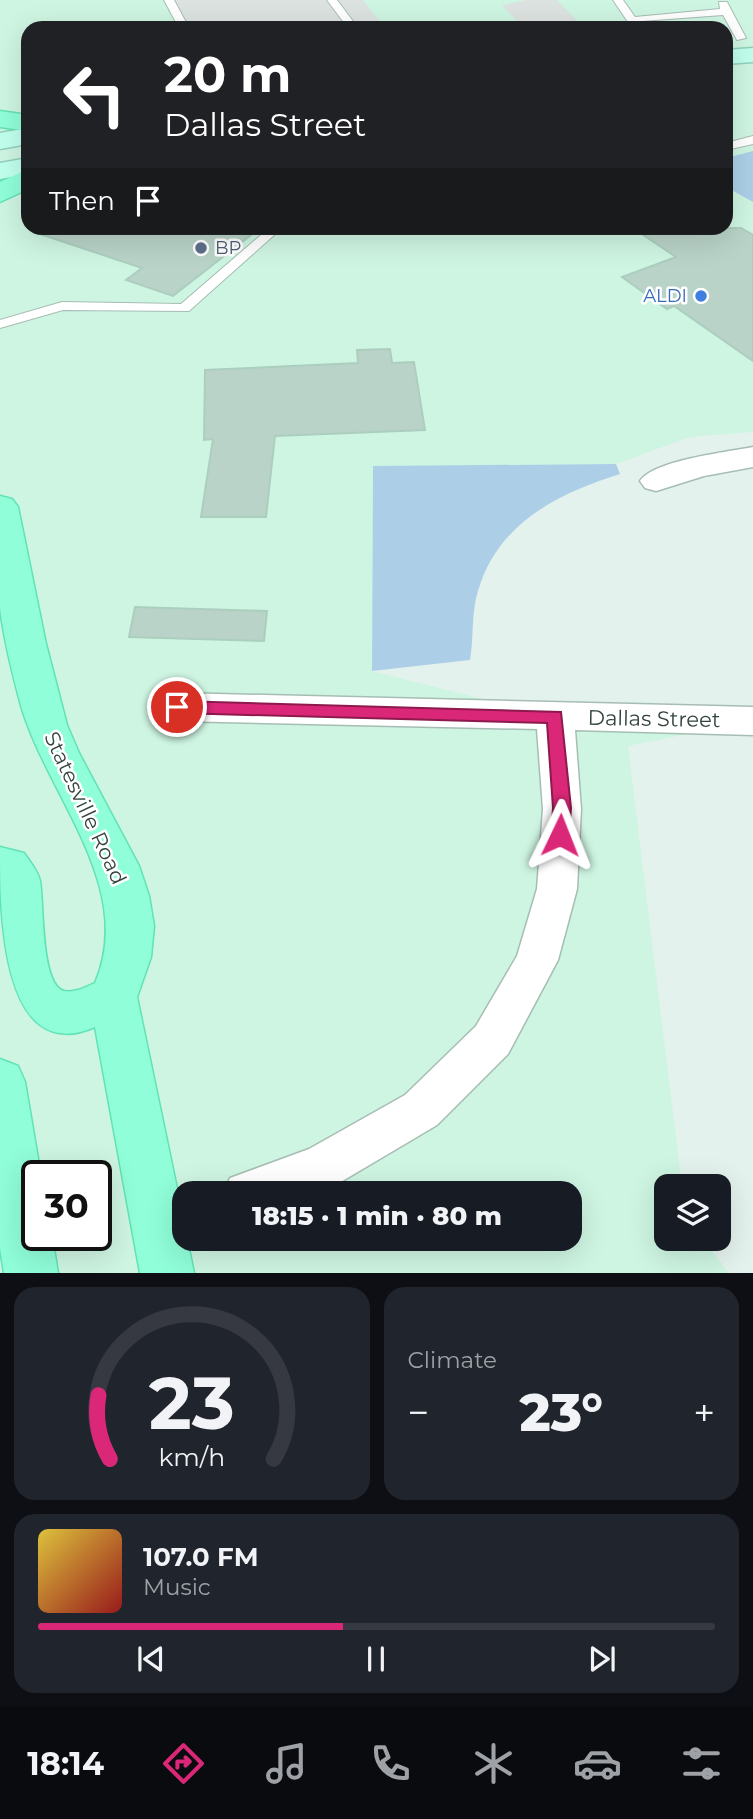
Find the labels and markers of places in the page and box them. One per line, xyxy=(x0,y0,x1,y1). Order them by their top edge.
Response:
place label: BP xyxy=(215,237,242,259)
marker: BP xyxy=(193,240,209,256)
place label: ALDI xyxy=(643,285,687,307)
marker: ALDI xyxy=(693,288,709,304)
pin xyxy=(147,677,207,737)

